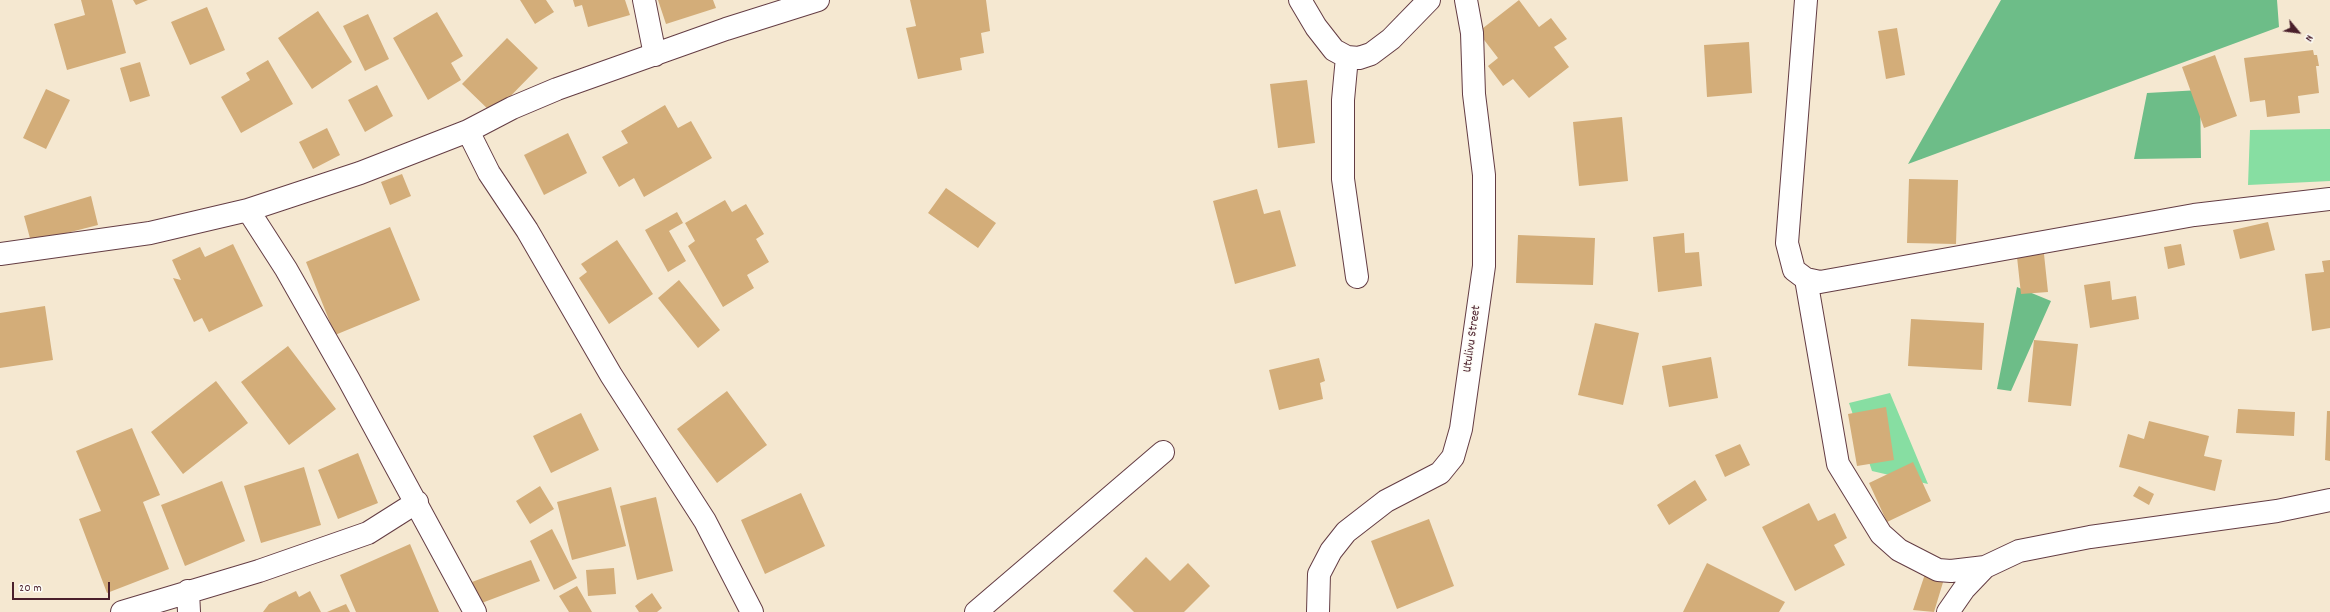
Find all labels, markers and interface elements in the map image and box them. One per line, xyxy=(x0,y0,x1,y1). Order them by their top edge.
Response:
north arrow xyxy=(2278,12,2318,52)
text: N xyxy=(2300,32,2317,44)
street label: Utulivu Street xyxy=(1461,304,1485,374)
scale bar xyxy=(14,574,112,600)
text: 20 m xyxy=(19,580,42,597)

